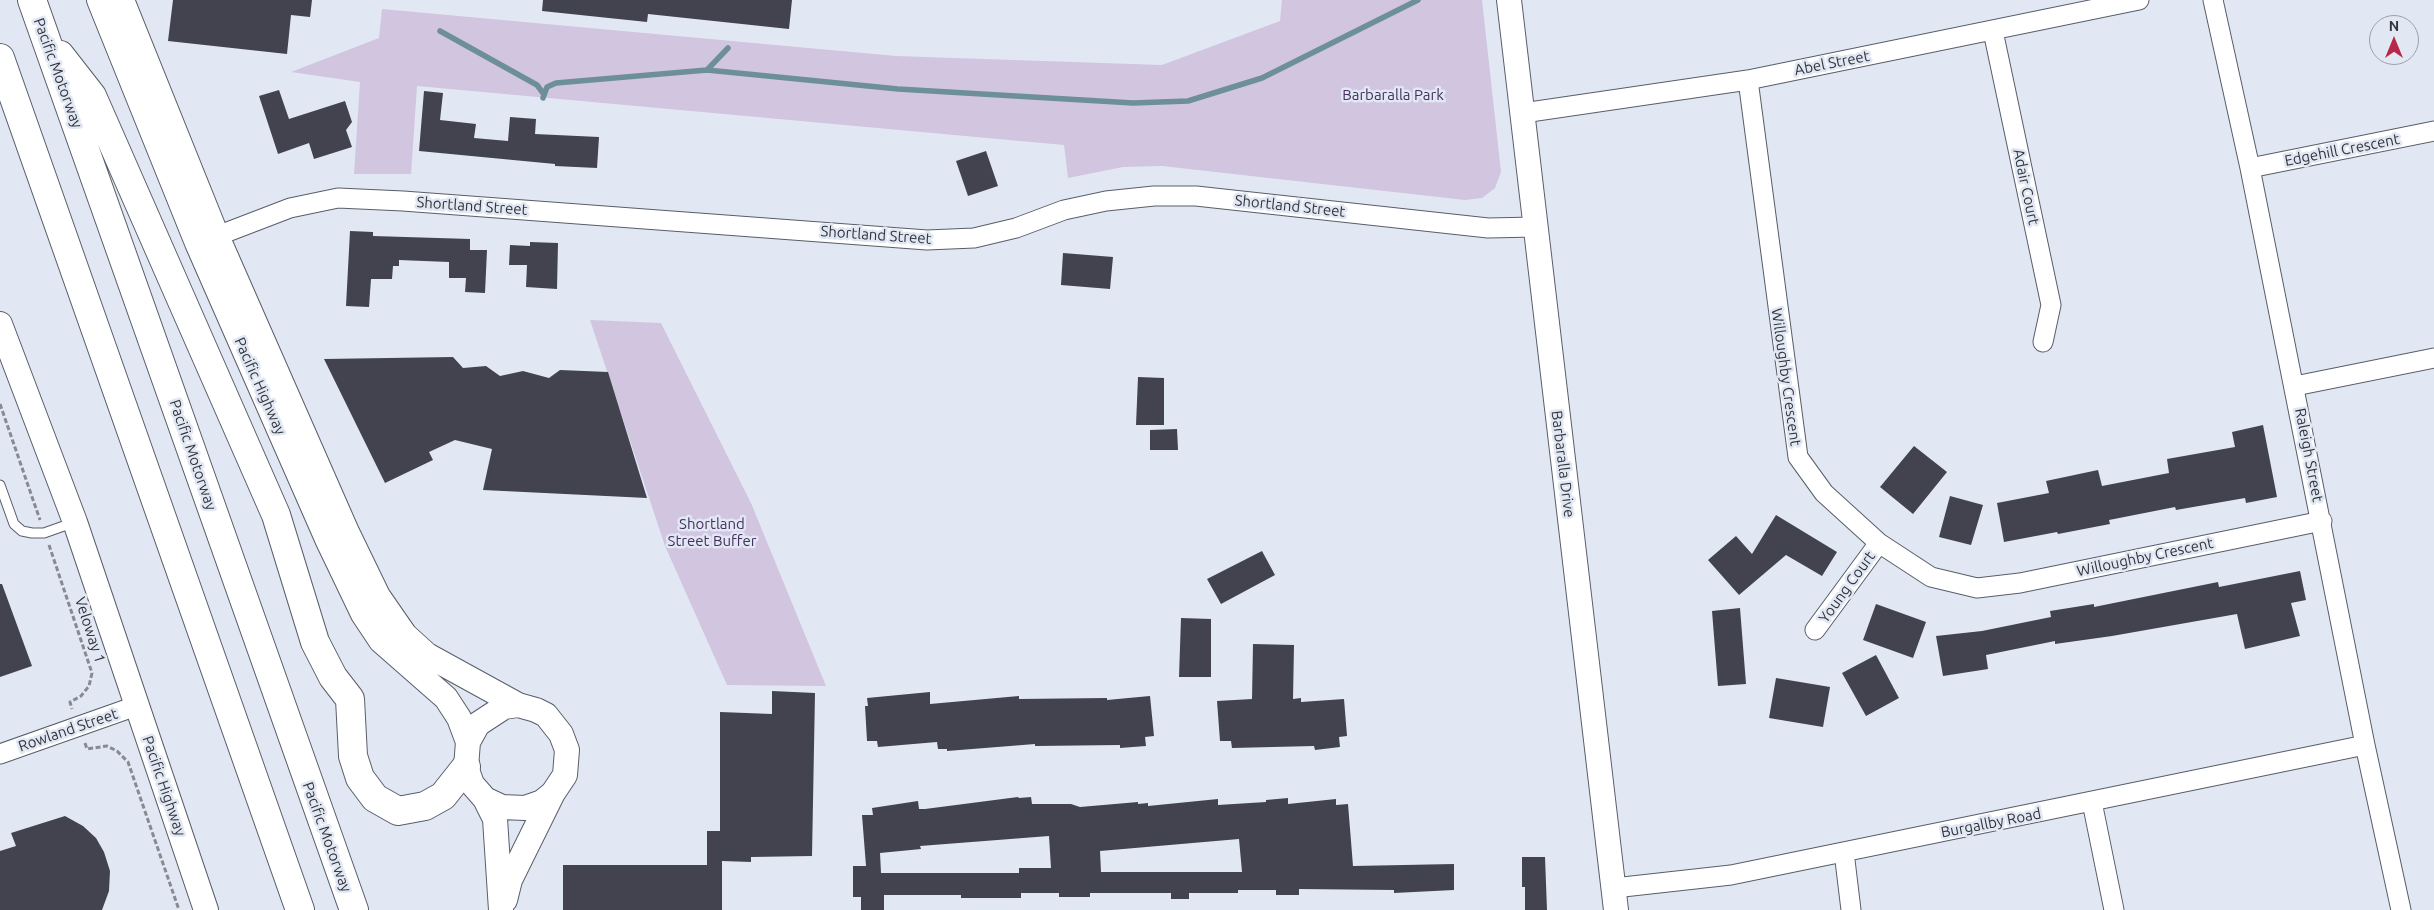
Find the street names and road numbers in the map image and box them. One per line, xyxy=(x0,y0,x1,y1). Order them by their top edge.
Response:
street label: Pacific Motorway xyxy=(30,15,86,131)
street label: Abel Street xyxy=(1793,47,1871,79)
street label: Edgehill Crescent xyxy=(2283,130,2401,170)
street label: Adair Court xyxy=(2009,147,2043,227)
street label: Shortland Street xyxy=(1234,191,1346,221)
street label: Shortland Street xyxy=(416,193,528,219)
street label: Shortland Street xyxy=(820,222,932,248)
street label: Willoughby Crescent xyxy=(1767,307,1805,447)
street label: Pacific Highway xyxy=(230,334,290,438)
street label: Pacific Motorway xyxy=(166,397,220,513)
street label: Raleigh Street xyxy=(2291,406,2327,504)
street label: Barbaralla Drive xyxy=(1548,410,1578,518)
street label: Willoughby Crescent xyxy=(2075,534,2215,580)
street label: Young Court xyxy=(1815,548,1879,626)
street label: Veloway 1 xyxy=(71,595,109,665)
street label: Rowland Street xyxy=(16,705,120,755)
street label: Pacific Highway xyxy=(138,734,190,838)
street label: Pacific Motorway xyxy=(299,779,355,895)
street label: Burgallby Road xyxy=(1939,804,2043,842)

